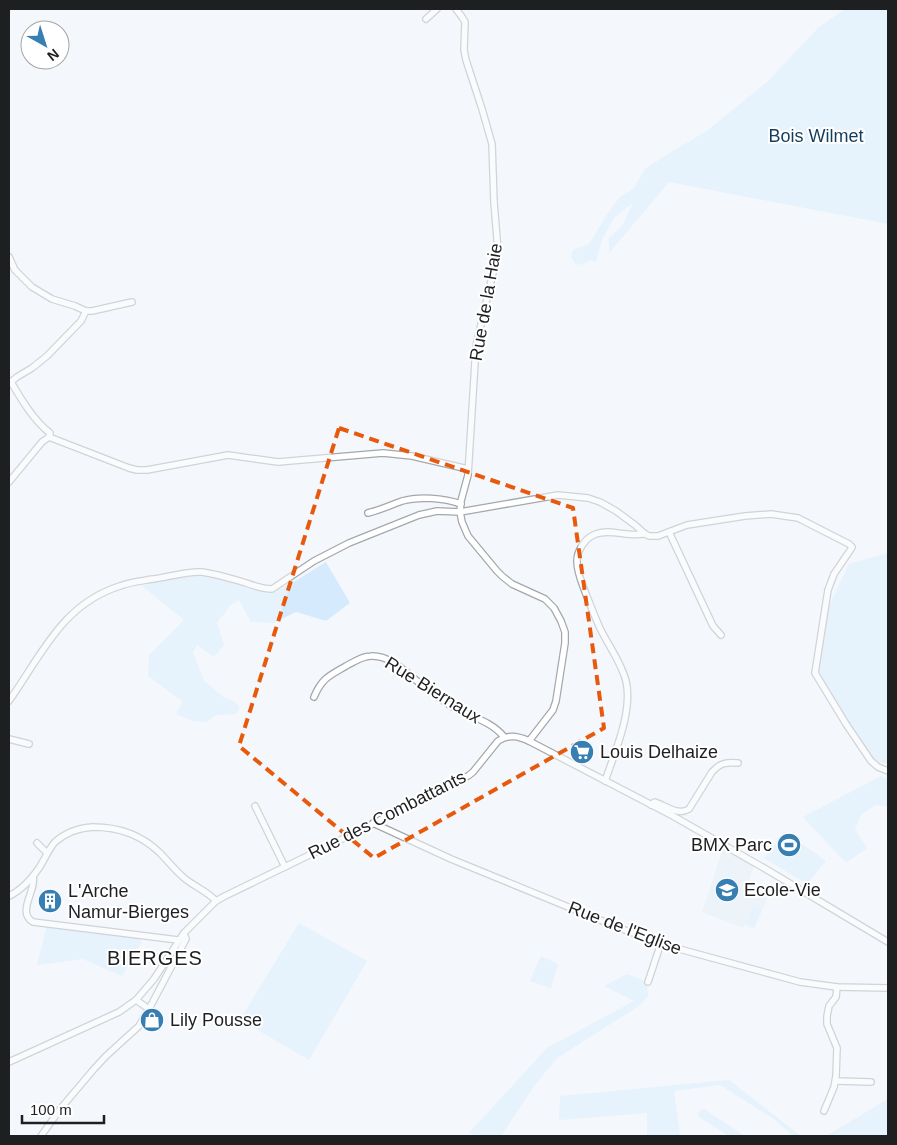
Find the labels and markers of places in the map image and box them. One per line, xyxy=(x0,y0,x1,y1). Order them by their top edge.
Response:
supermarket icon: Louis Delhaize xyxy=(569,739,595,765)
place label: Louis Delhaize xyxy=(600,742,718,762)
sports icon: BMX Parc xyxy=(776,832,802,858)
place label: BMX Parc xyxy=(691,835,772,855)
school or university icon: Ecole-Vie xyxy=(714,877,740,903)
place label: Ecole-Vie xyxy=(744,880,821,900)
place label: L'Arche Namur-Bierges xyxy=(68,881,189,922)
building icon: L'Arche Namur-Bierges xyxy=(37,888,63,914)
shop icon: Lily Pousse xyxy=(139,1007,165,1033)
place label: Lily Pousse xyxy=(170,1010,262,1030)

